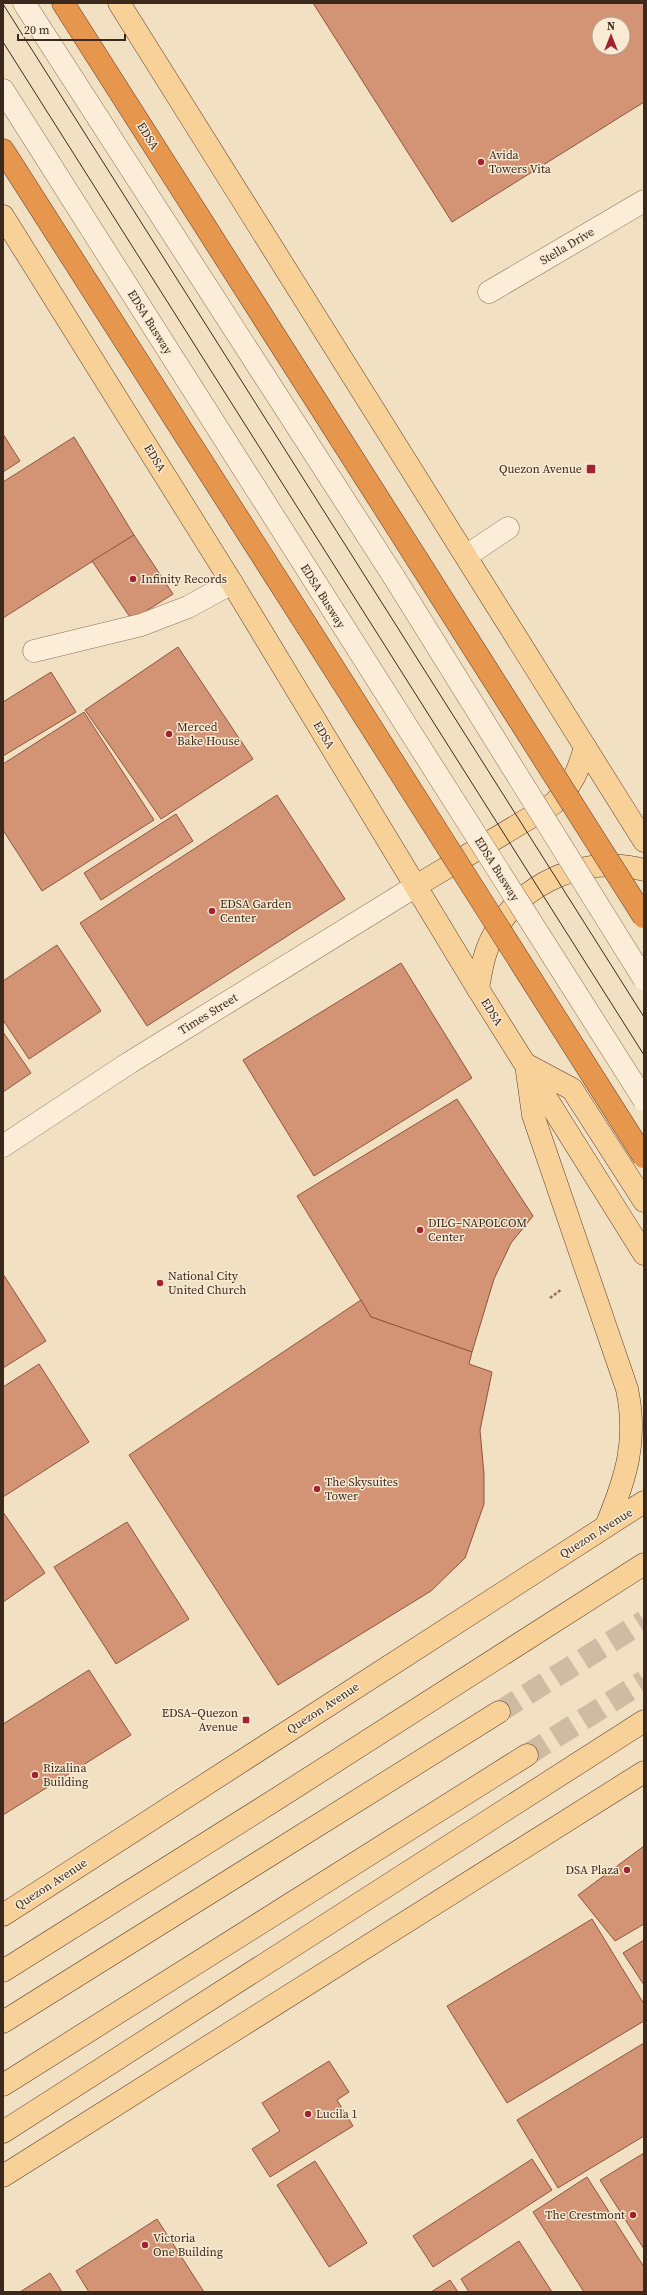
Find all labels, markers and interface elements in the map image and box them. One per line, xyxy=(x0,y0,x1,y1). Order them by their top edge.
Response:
scale bar xyxy=(18,16,125,42)
north arrow xyxy=(591,16,631,56)
text: N xyxy=(607,19,615,34)
text: 20 m xyxy=(24,22,50,38)
street label: EDSA xyxy=(133,119,163,153)
place label: Avida Towers Vita xyxy=(489,147,552,177)
marker: Avida Towers Vita xyxy=(476,157,486,167)
street label: Stella Drive xyxy=(537,223,597,269)
street label: EDSA Busway xyxy=(124,287,177,358)
street label: EDSA xyxy=(140,441,170,475)
place label: Quezon Avenue xyxy=(499,461,582,477)
marker: Quezon Avenue xyxy=(585,463,597,475)
street label: EDSA Busway xyxy=(297,561,350,632)
place label: Infinity Records xyxy=(141,571,227,587)
marker: Infinity Records xyxy=(128,574,138,584)
street label: EDSA xyxy=(310,718,339,752)
place label: Merced Bake House xyxy=(177,719,240,749)
marker: Merced Bake House xyxy=(164,729,174,739)
street label: EDSA Busway xyxy=(471,834,524,905)
place label: EDSA Garden Center xyxy=(220,896,292,926)
marker: EDSA Garden Center xyxy=(207,906,217,916)
street label: Times Street xyxy=(175,989,241,1038)
street label: EDSA xyxy=(477,995,507,1029)
place label: DILG–NAPOLCOM Center xyxy=(428,1215,527,1245)
marker: DILG–NAPOLCOM Center xyxy=(415,1225,425,1235)
place label: National City United Church xyxy=(168,1268,246,1298)
marker: National City United Church xyxy=(155,1278,165,1288)
place label: The Skysuites Tower xyxy=(325,1474,398,1504)
marker: The Skysuites Tower xyxy=(312,1484,322,1494)
street label: Quezon Avenue xyxy=(557,1504,635,1562)
street label: Quezon Avenue xyxy=(284,1679,362,1737)
place label: EDSA–Quezon Avenue xyxy=(162,1705,238,1735)
marker: EDSA–Quezon Avenue xyxy=(241,1715,251,1725)
place label: Rizalina Building xyxy=(43,1760,88,1790)
marker: Rizalina Building xyxy=(30,1770,40,1780)
street label: Quezon Avenue xyxy=(12,1855,90,1913)
place label: DSA Plaza xyxy=(566,1862,620,1878)
marker: DSA Plaza xyxy=(622,1865,632,1875)
place label: Lucila 1 xyxy=(316,2106,358,2122)
marker: Lucila 1 xyxy=(303,2109,313,2119)
place label: The Crestmont xyxy=(545,2207,625,2223)
marker: The Crestmont xyxy=(628,2210,638,2220)
place label: Victoria One Building xyxy=(153,2230,223,2260)
marker: Victoria One Building xyxy=(140,2240,150,2250)

